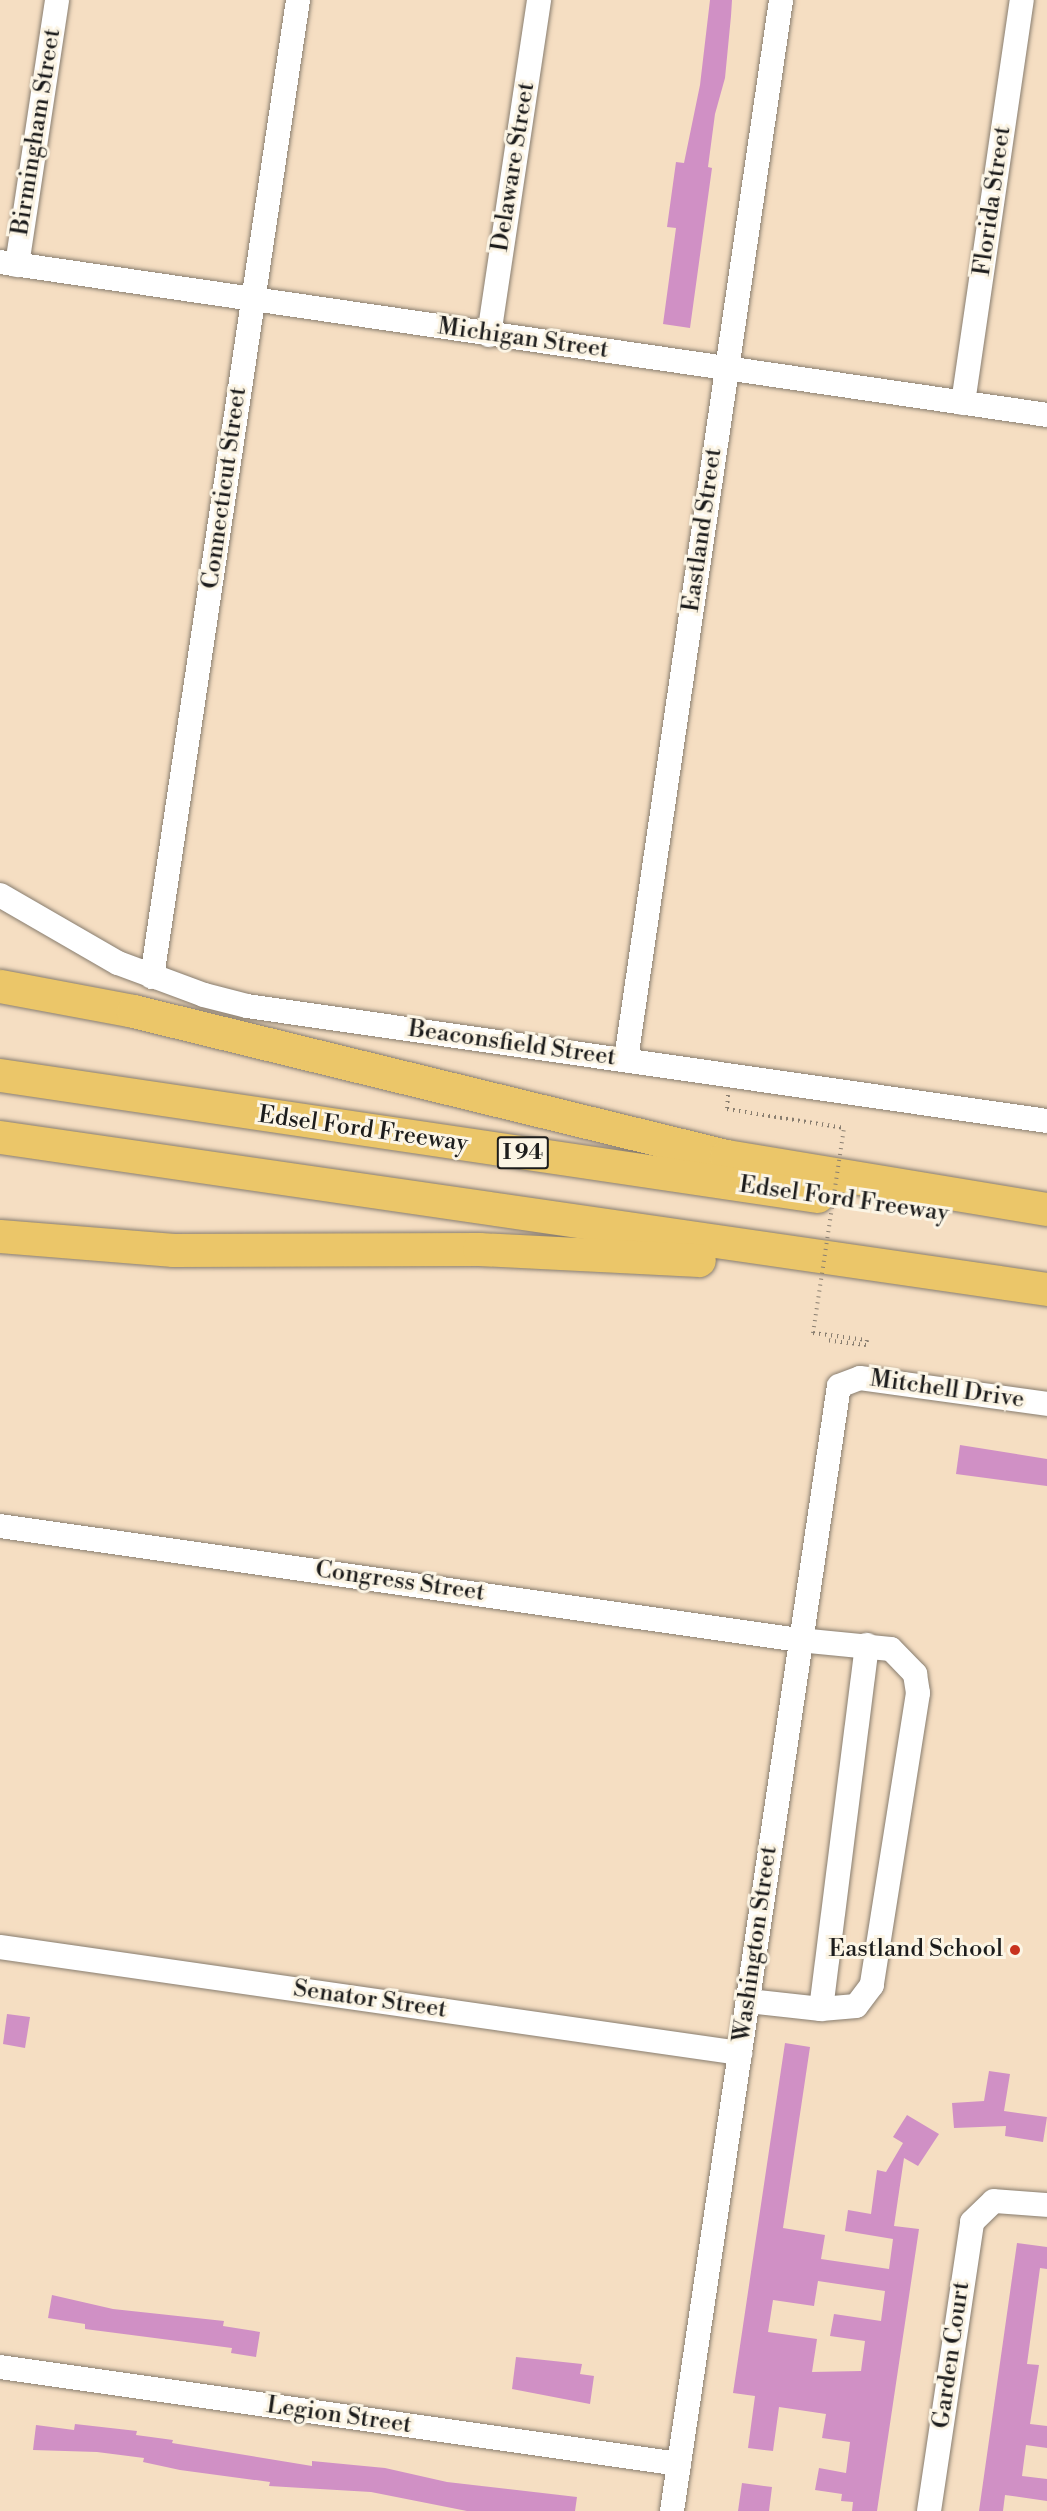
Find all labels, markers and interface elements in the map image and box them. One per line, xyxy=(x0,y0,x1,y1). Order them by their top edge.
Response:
street label: Birmingham Street xyxy=(6,27,68,237)
street label: Delaware Street xyxy=(486,80,542,254)
street label: Florida Street xyxy=(968,124,1018,278)
street label: Michigan Street xyxy=(436,313,610,365)
street label: Connecticut Street xyxy=(197,385,253,591)
street label: Eastland Street xyxy=(677,446,729,614)
street label: Beaconsfield Street xyxy=(406,1015,618,1073)
street label: Edsel Ford Freeway xyxy=(256,1101,470,1159)
road number: I 94 xyxy=(496,1134,550,1172)
street label: Edsel Ford Freeway xyxy=(737,1171,951,1229)
street label: Mitchell Drive xyxy=(868,1365,1026,1415)
street label: Congress Street xyxy=(313,1556,487,1608)
street label: Washington Street xyxy=(728,1844,784,2044)
place label: Eastland School xyxy=(829,1936,1003,1964)
marker: Eastland School xyxy=(1008,1943,1022,1957)
street label: Senator Street xyxy=(291,1975,449,2025)
street label: Garden Court xyxy=(927,2280,977,2430)
street label: Legion Street xyxy=(265,2392,413,2440)

